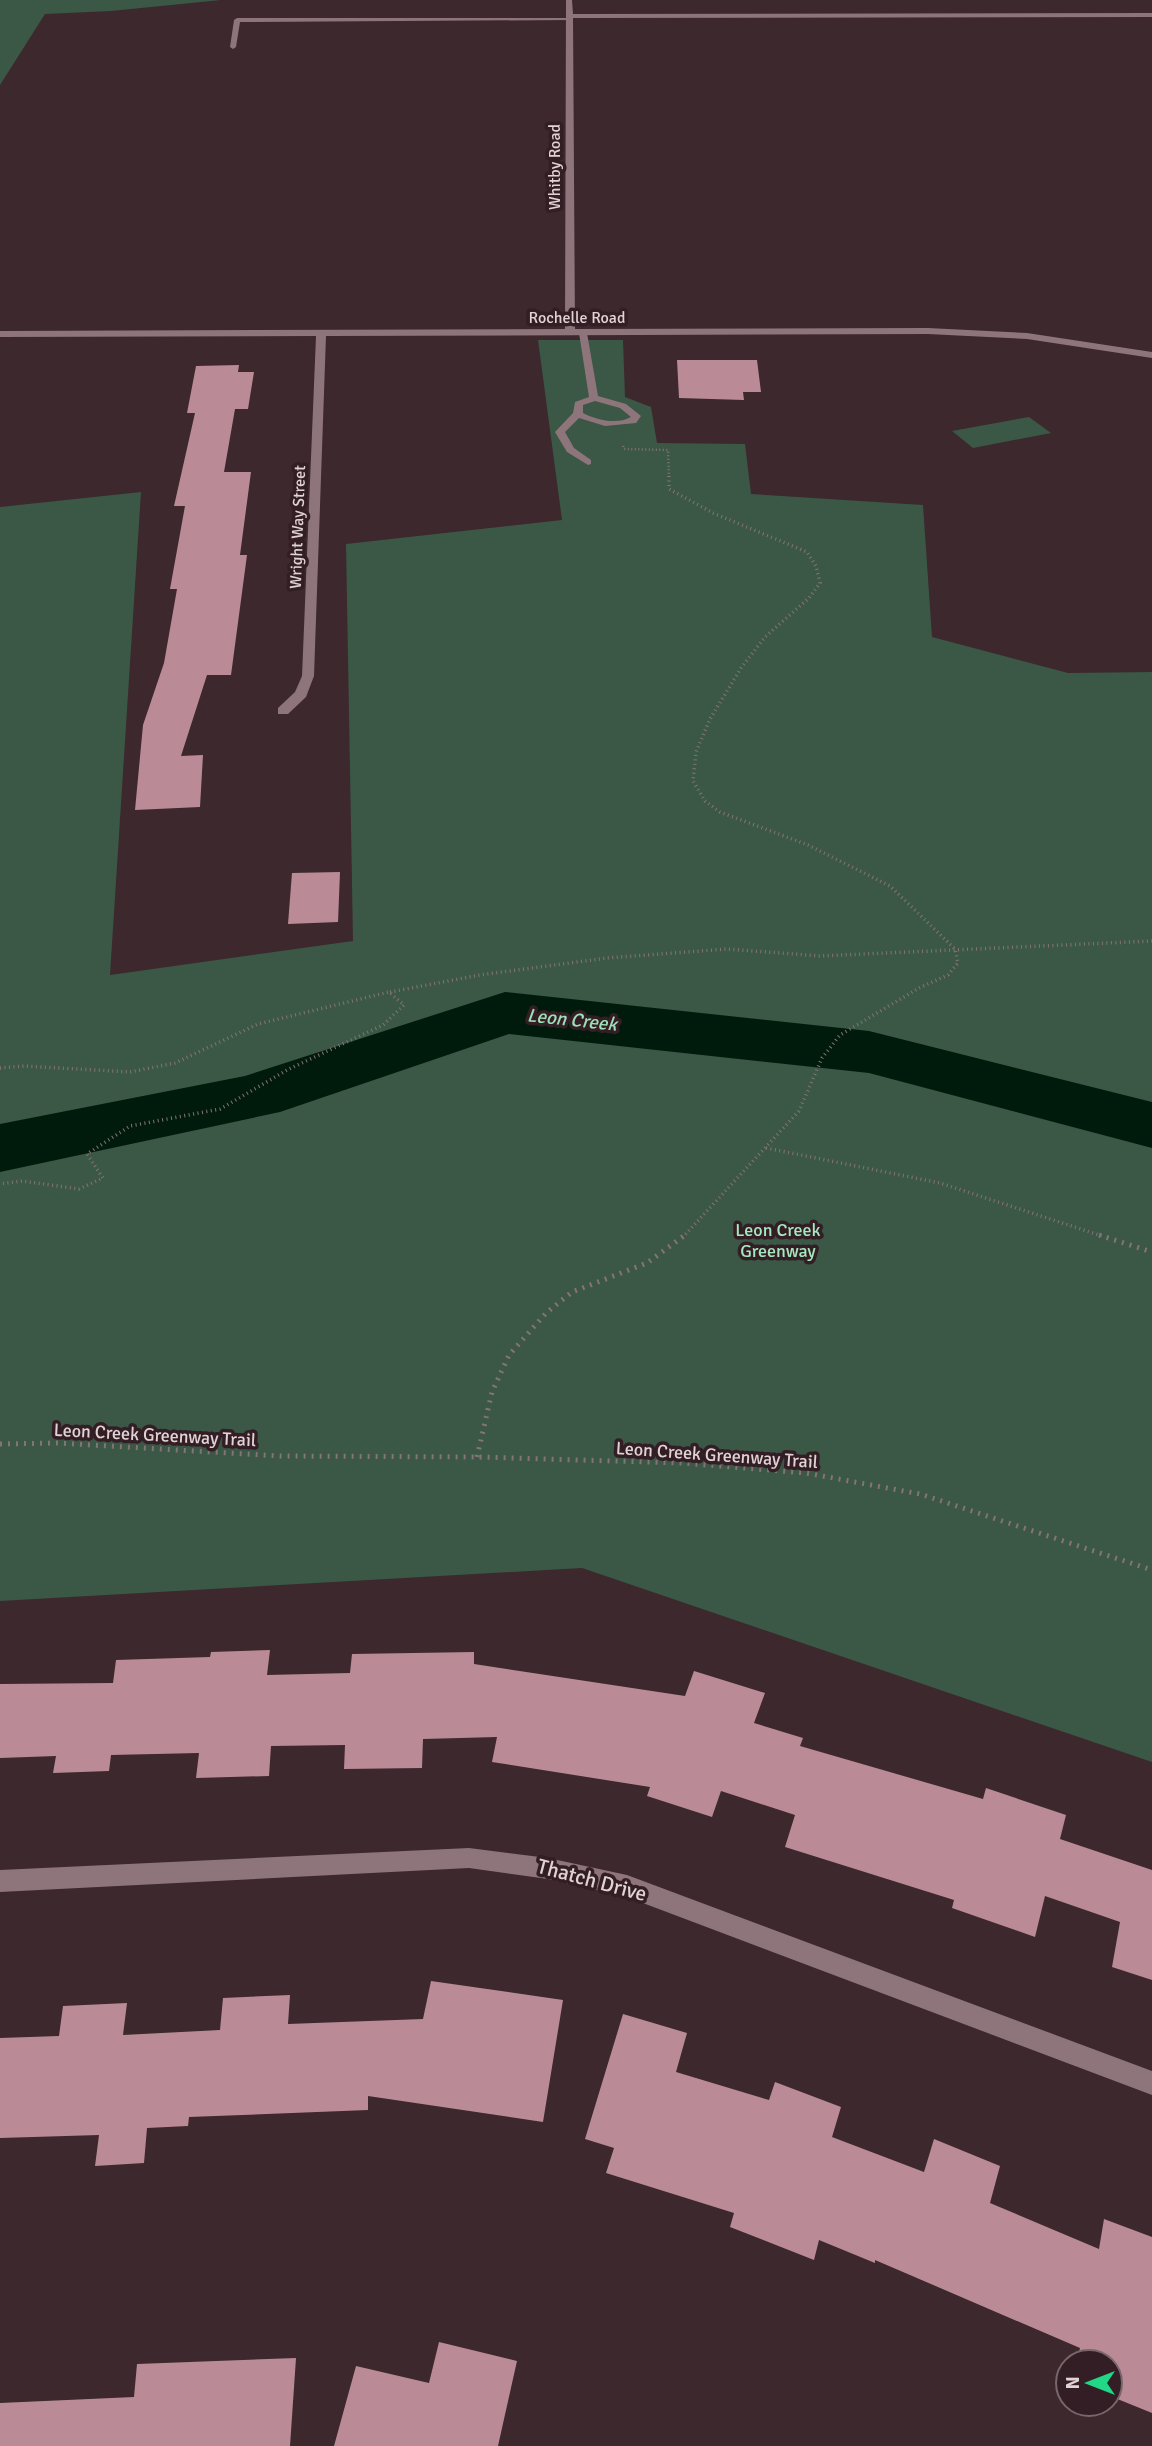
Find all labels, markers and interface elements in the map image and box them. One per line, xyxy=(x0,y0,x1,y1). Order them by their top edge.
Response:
street label: Whitby Road xyxy=(545,124,565,210)
street label: Rochelle Road xyxy=(529,308,625,328)
street label: Wright Way Street xyxy=(286,464,310,589)
water label: Leon Creek xyxy=(526,1003,619,1037)
park label: Leon Creek Greenway xyxy=(735,1219,821,1262)
street label: Leon Creek Greenway Trail xyxy=(53,1419,257,1451)
street label: Leon Creek Greenway Trail xyxy=(615,1437,819,1473)
street label: Thatch Drive xyxy=(534,1853,650,1907)
north arrow xyxy=(1054,2348,1124,2418)
text: N xyxy=(1061,2376,1085,2390)

